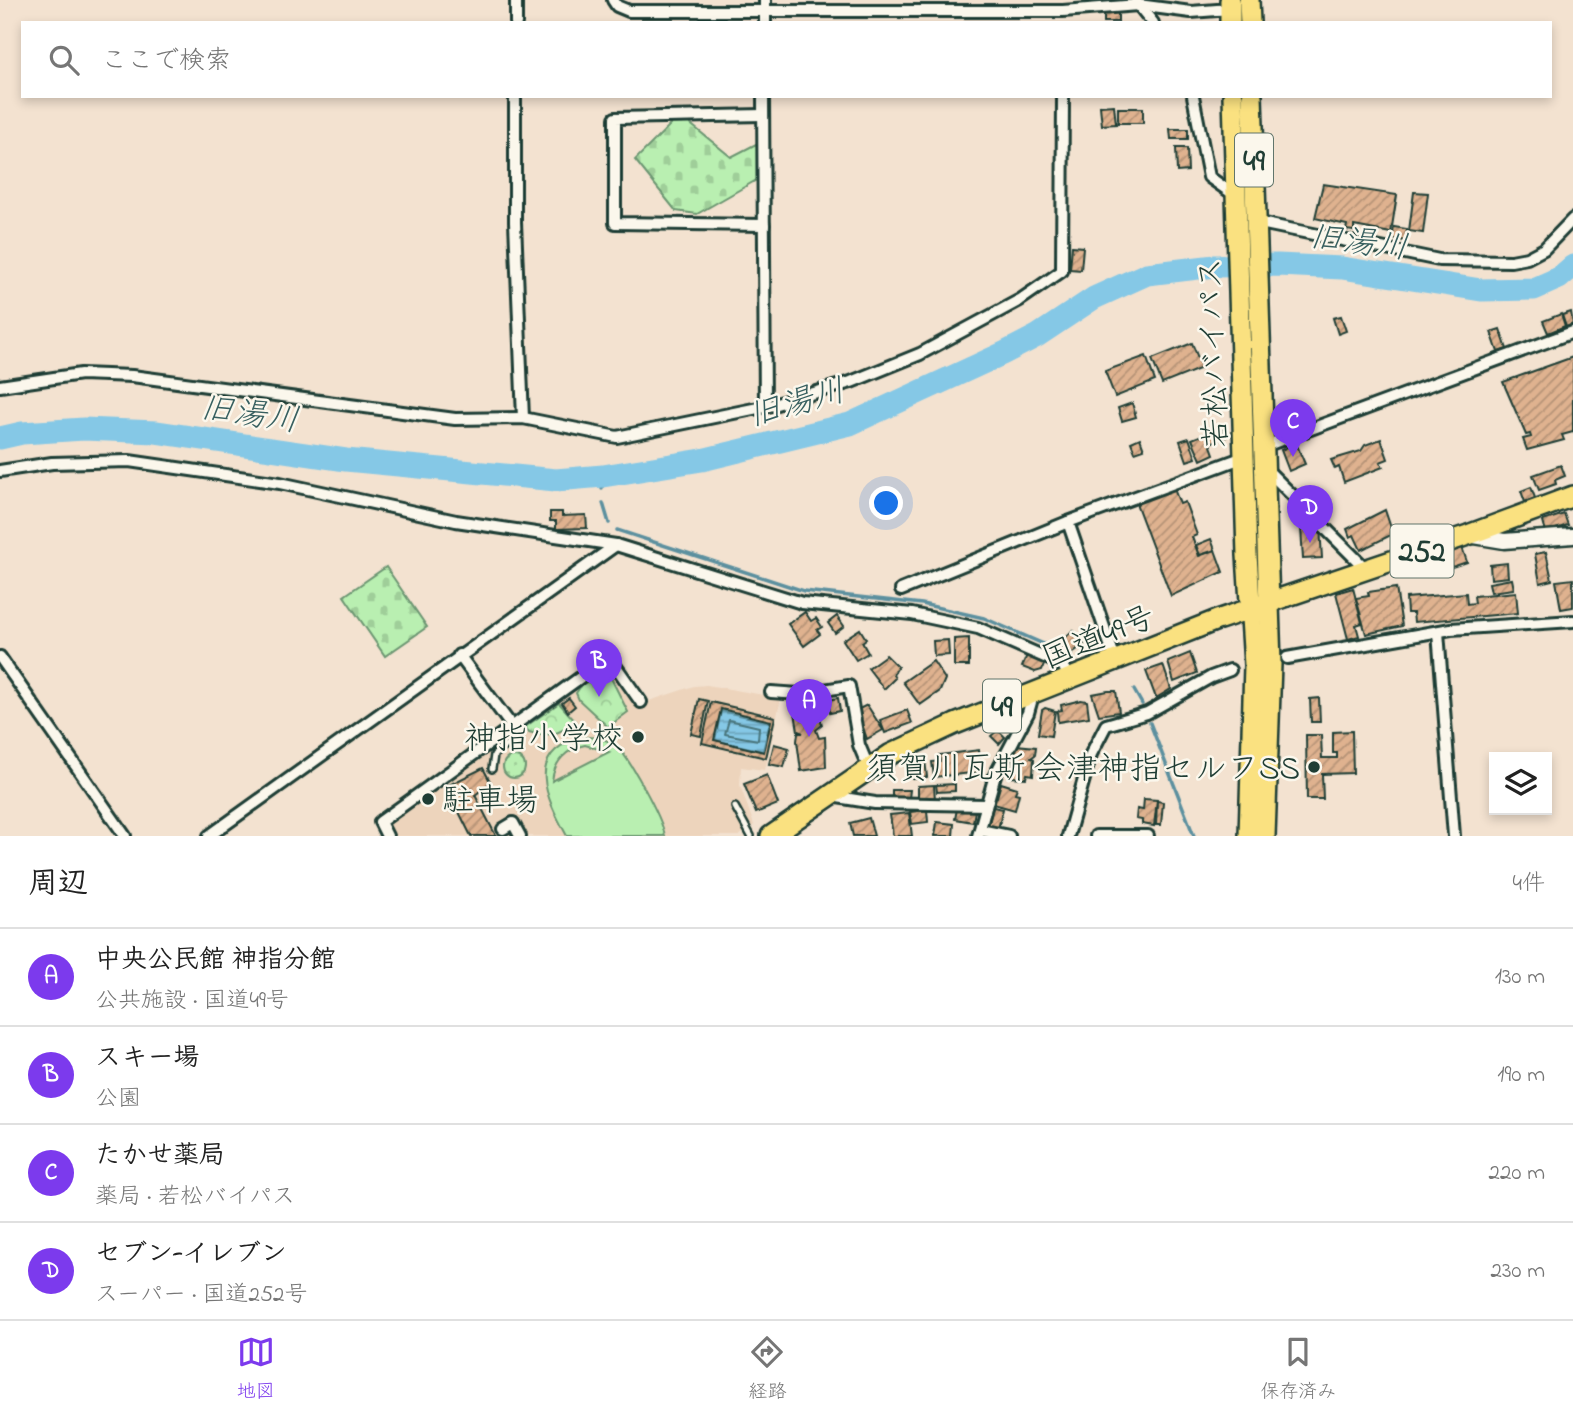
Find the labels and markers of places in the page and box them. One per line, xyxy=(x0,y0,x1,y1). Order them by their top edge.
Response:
pin: C xyxy=(1270,399,1316,457)
pin: D xyxy=(1287,485,1333,543)
pin: B xyxy=(576,639,622,697)
pin: A xyxy=(786,679,832,737)
place label: 神指小学校 xyxy=(464,717,624,764)
marker: 神指小学校 xyxy=(630,729,646,745)
place label: 須賀川瓦斯 会津神指セルフSS xyxy=(866,747,1300,794)
marker: 須賀川瓦斯 会津神指セルフSS xyxy=(1306,759,1322,775)
place label: 駐車場 xyxy=(442,779,538,826)
marker: 駐車場 xyxy=(420,791,436,807)

